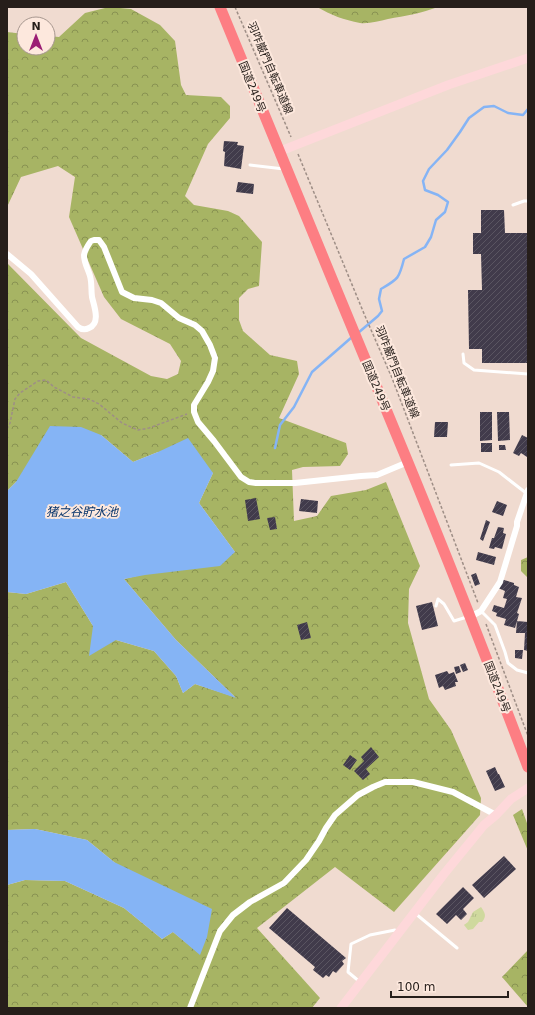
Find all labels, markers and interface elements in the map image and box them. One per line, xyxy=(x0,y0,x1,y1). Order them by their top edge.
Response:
north arrow xyxy=(16,16,56,56)
text: N xyxy=(31,20,41,33)
street label: 羽咋巌門自転車道線 xyxy=(245,20,295,116)
street label: 国道249号 xyxy=(236,60,268,114)
street label: 羽咋巌門自転車道線 xyxy=(372,324,422,420)
street label: 国道249号 xyxy=(359,359,393,413)
water label: 猪之谷貯水池 xyxy=(46,505,119,519)
street label: 国道249号 xyxy=(481,659,513,715)
scale bar xyxy=(391,973,508,999)
text: 100 m xyxy=(397,980,435,994)

